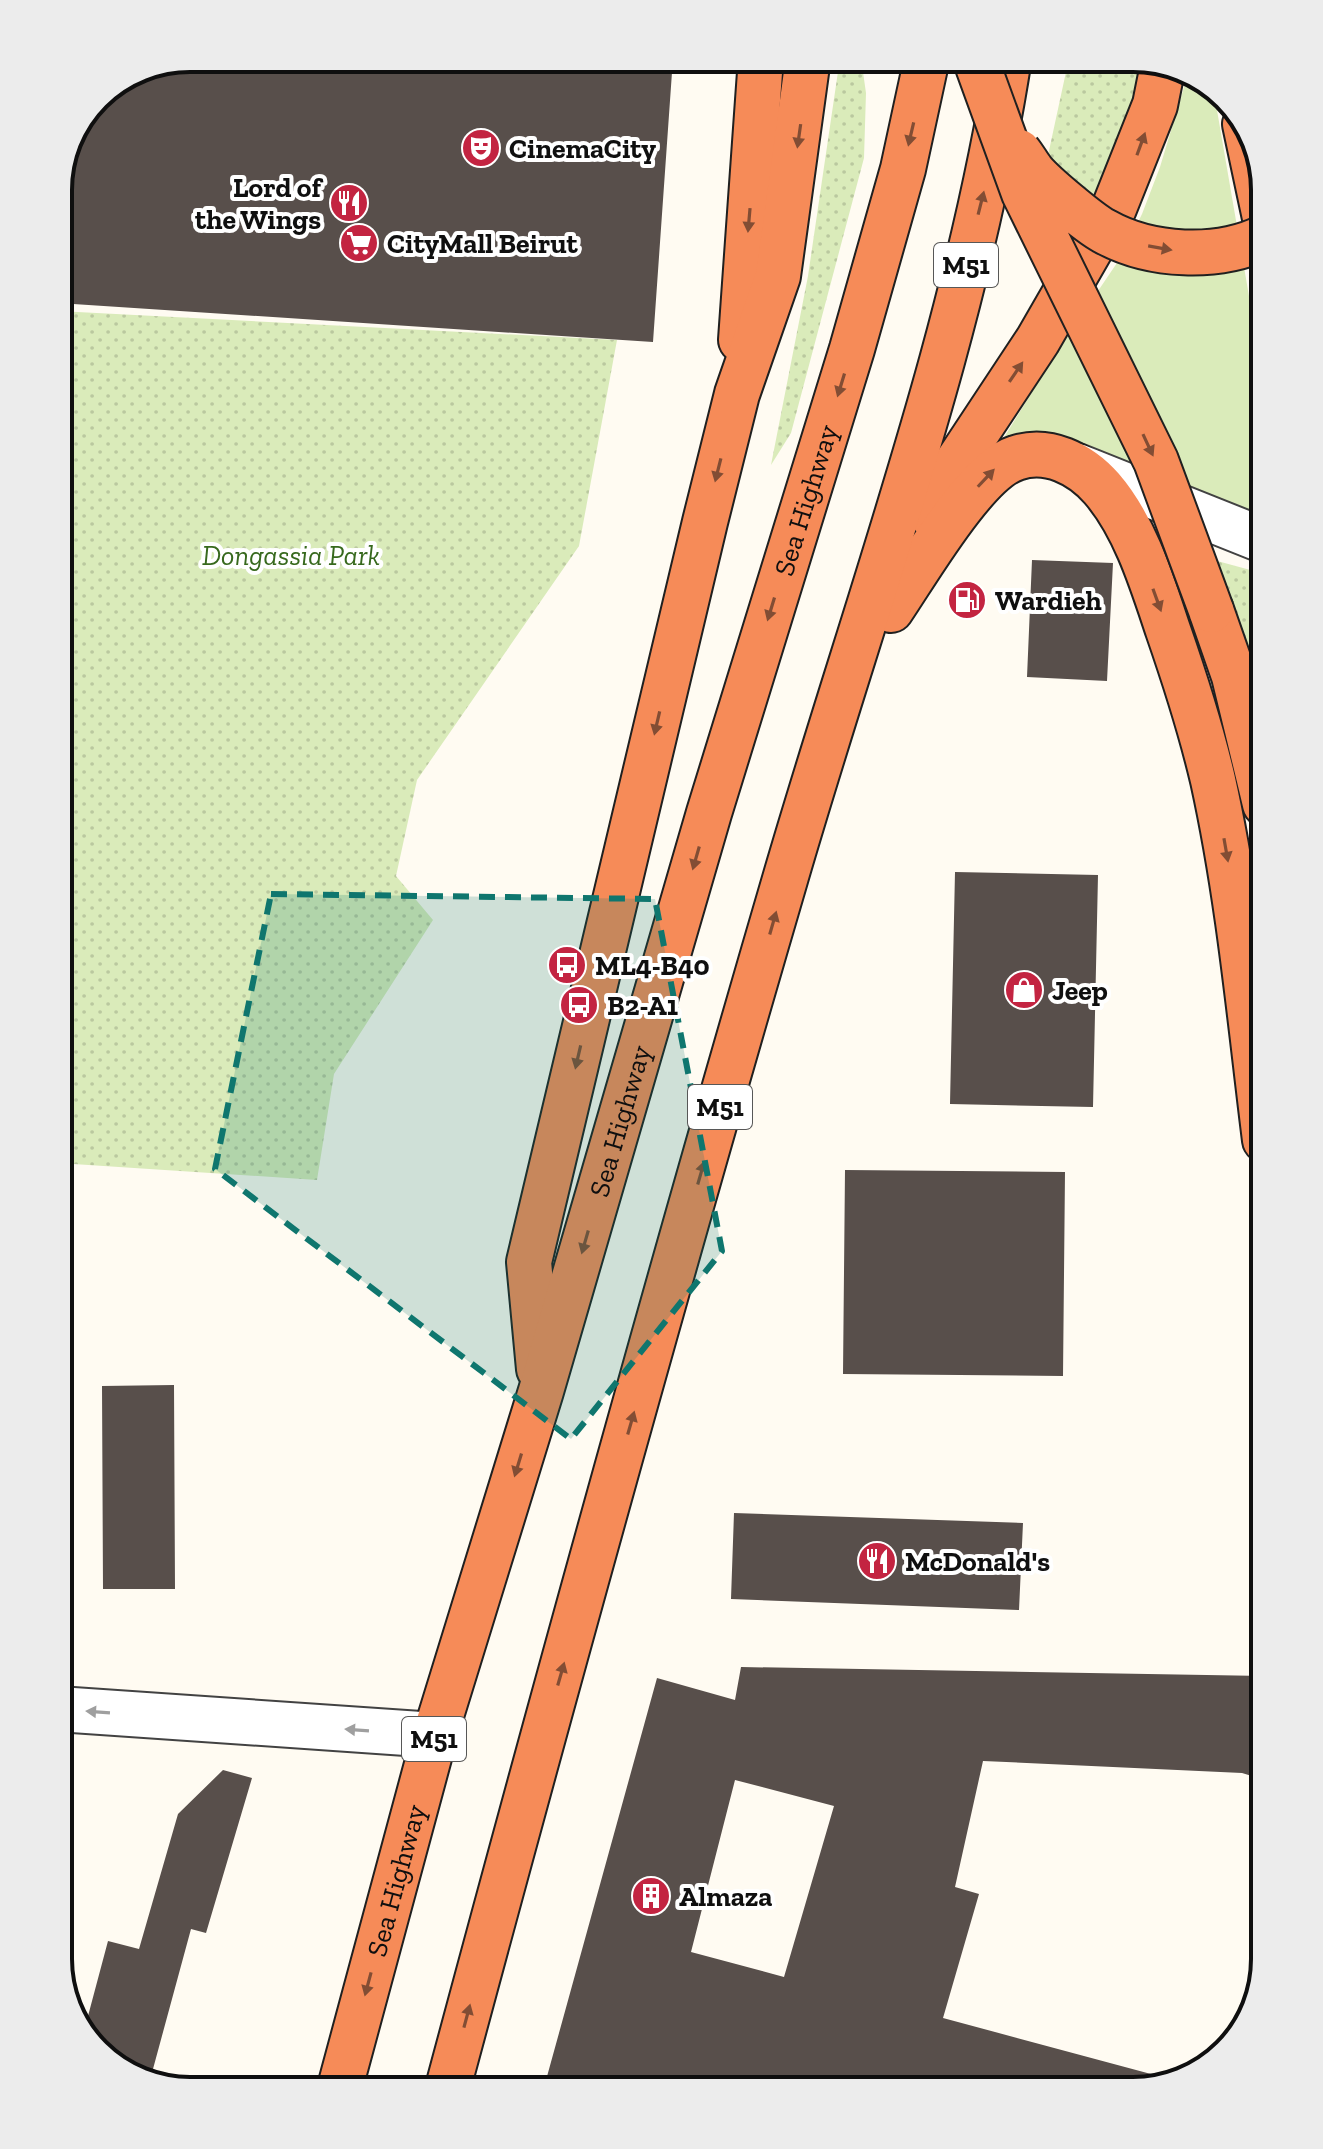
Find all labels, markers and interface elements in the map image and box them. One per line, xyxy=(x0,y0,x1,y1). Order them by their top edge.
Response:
one-way arrow xyxy=(904,122,917,147)
one-way arrow xyxy=(792,123,805,148)
theatre icon: CinemaCity xyxy=(460,127,502,169)
place label: CinemaCity xyxy=(509,132,656,165)
one-way arrow xyxy=(1135,132,1147,156)
place label: Lord of the Wings xyxy=(195,171,323,236)
restaurant icon: Lord of the Wings xyxy=(328,182,370,224)
one-way arrow xyxy=(976,190,988,215)
one-way arrow xyxy=(742,208,755,233)
supermarket icon: CityMall Beirut xyxy=(338,222,380,264)
place label: CityMall Beirut xyxy=(387,227,579,260)
road number: M51 xyxy=(934,243,998,287)
one-way arrow xyxy=(1147,243,1172,255)
one-way arrow xyxy=(1008,362,1023,383)
one-way arrow xyxy=(834,373,846,397)
street label: Sea Highway xyxy=(767,420,845,580)
one-way arrow xyxy=(1141,433,1155,456)
one-way arrow xyxy=(711,457,724,482)
one-way arrow xyxy=(976,469,994,488)
park label: Dongassia Park xyxy=(202,539,380,572)
fuel station icon: Wardieh xyxy=(946,579,988,621)
place label: Wardieh xyxy=(995,584,1102,617)
one-way arrow xyxy=(1152,588,1164,612)
one-way arrow xyxy=(764,597,777,621)
one-way arrow xyxy=(650,710,663,735)
one-way arrow xyxy=(1220,838,1232,863)
one-way arrow xyxy=(689,846,702,870)
one-way arrow xyxy=(767,910,780,934)
bus stop icon: ML4-B40 xyxy=(546,944,588,986)
place label: ML4-B40 xyxy=(595,949,710,982)
shop icon: Jeep xyxy=(1003,969,1045,1011)
place label: Jeep xyxy=(1052,974,1108,1007)
bus stop icon: B2-A1 xyxy=(558,984,600,1026)
place label: B2-A1 xyxy=(607,989,678,1022)
street label: Sea Highway xyxy=(582,1041,658,1201)
one-way arrow xyxy=(571,1045,583,1070)
road number: M51 xyxy=(688,1085,752,1129)
one-way arrow xyxy=(696,1160,708,1185)
one-way arrow xyxy=(578,1230,590,1255)
one-way arrow xyxy=(626,1411,638,1436)
one-way arrow xyxy=(511,1454,524,1478)
restaurant icon: McDonald's xyxy=(856,1540,898,1582)
place label: McDonald's xyxy=(905,1545,1050,1578)
one-way arrow xyxy=(555,1661,568,1685)
one-way arrow xyxy=(85,1705,110,1718)
road number: M51 xyxy=(402,1717,466,1761)
one-way arrow xyxy=(344,1723,369,1736)
street label: Sea Highway xyxy=(360,1800,433,1960)
building icon: Almaza xyxy=(630,1875,672,1917)
place label: Almaza xyxy=(679,1880,772,1913)
one-way arrow xyxy=(361,1972,374,1996)
one-way arrow xyxy=(461,2003,474,2027)

